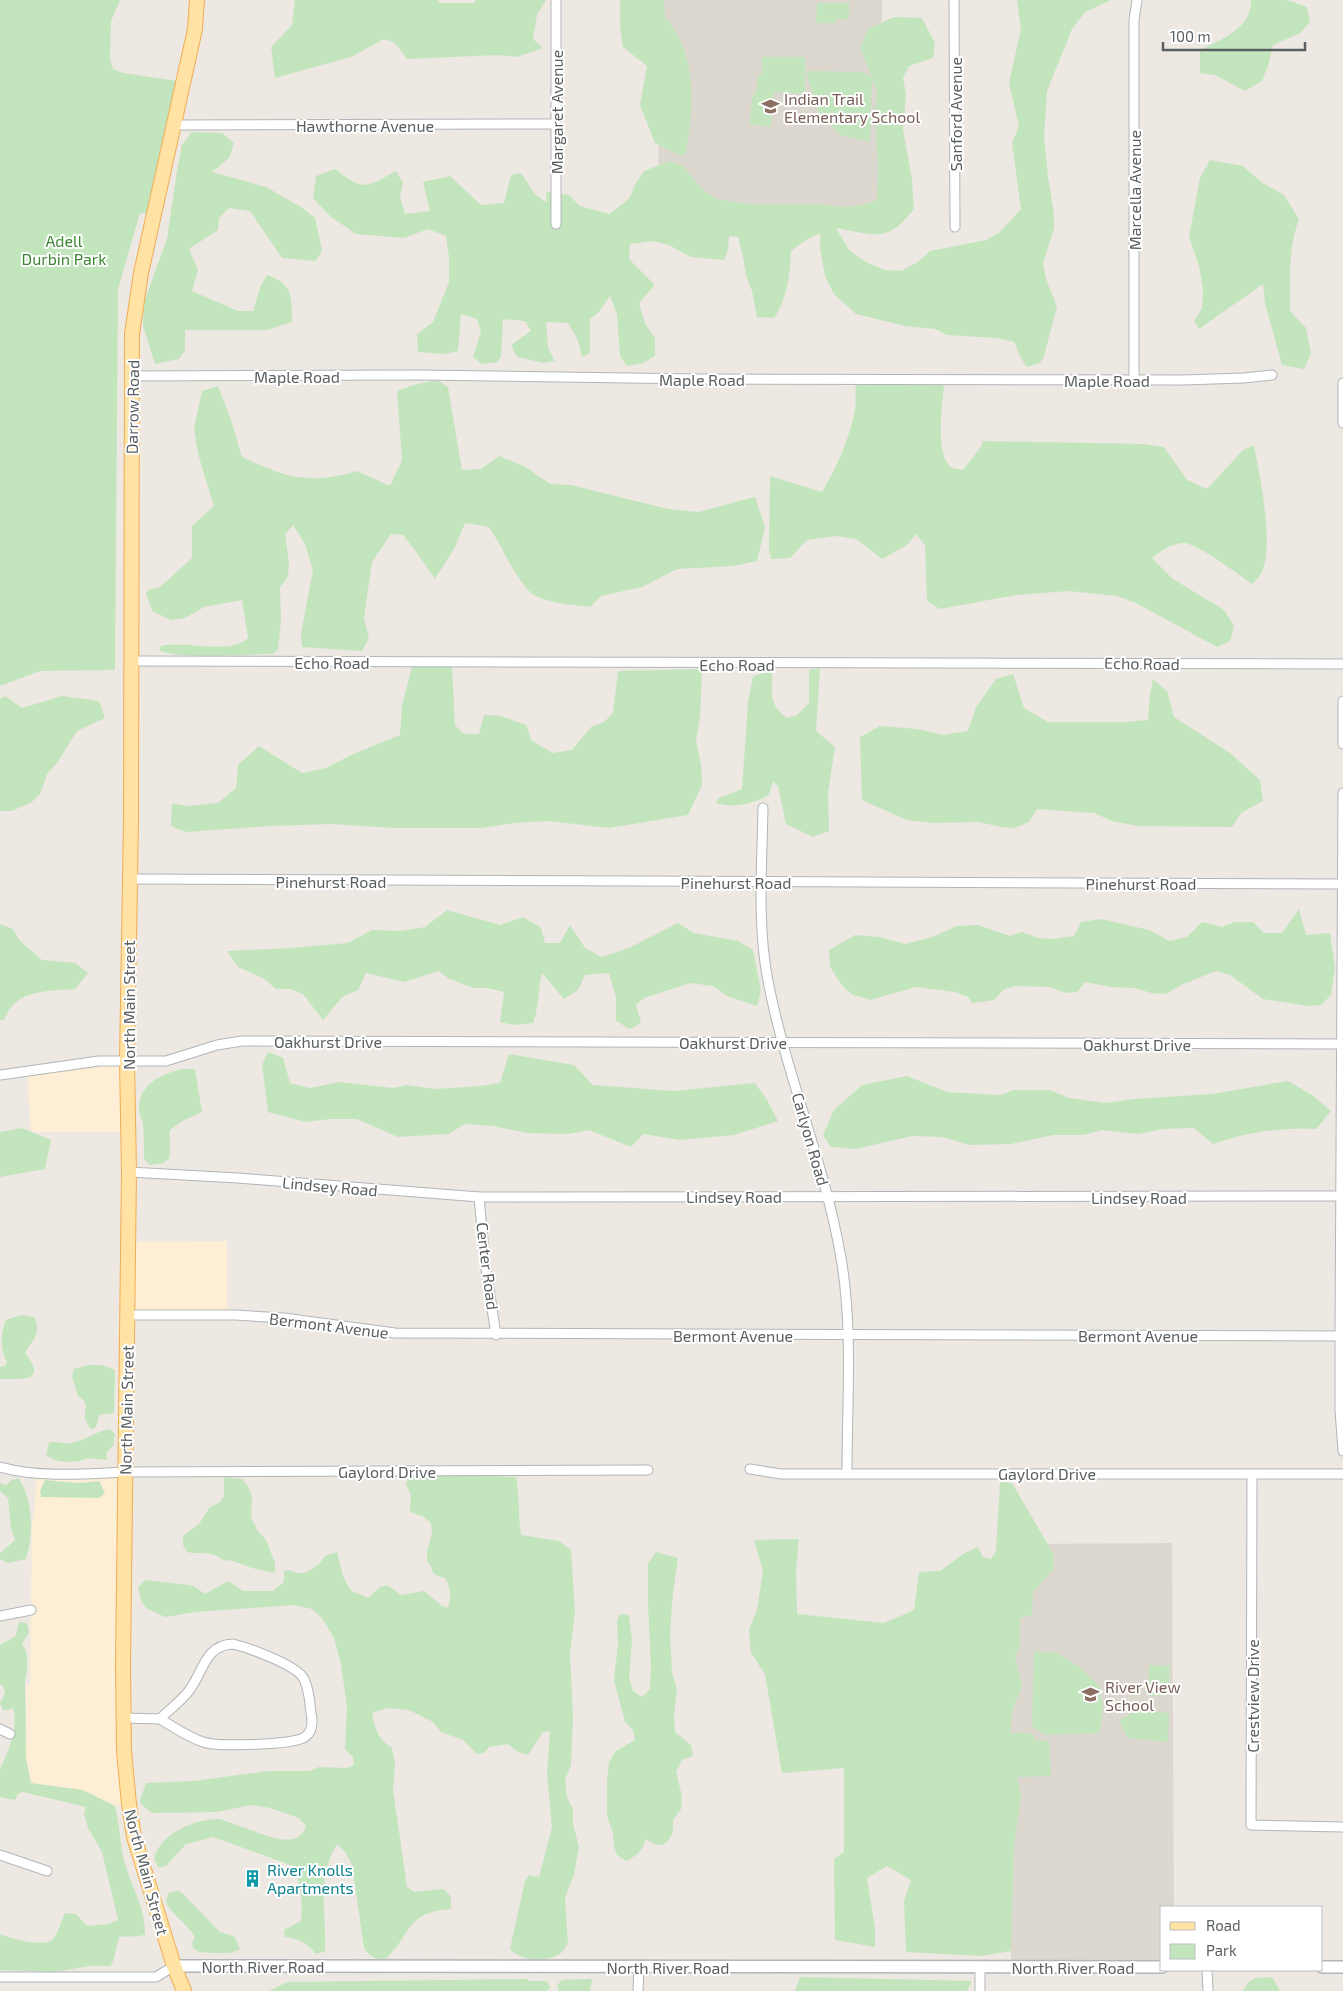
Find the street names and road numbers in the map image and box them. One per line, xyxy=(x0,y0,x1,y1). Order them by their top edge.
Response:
street label: Margaret Avenue xyxy=(547,50,566,174)
street label: Sanford Avenue xyxy=(946,57,965,171)
street label: Hawthorne Avenue xyxy=(296,116,434,135)
street label: Marcella Avenue xyxy=(1125,130,1144,250)
street label: Darrow Road xyxy=(122,360,142,454)
street label: Maple Road xyxy=(254,367,340,386)
street label: Maple Road xyxy=(659,370,745,389)
street label: Maple Road xyxy=(1064,371,1150,390)
street label: Echo Road xyxy=(294,653,370,672)
street label: Echo Road xyxy=(1104,653,1180,673)
street label: Echo Road xyxy=(699,655,775,674)
street label: Pinehurst Road xyxy=(276,872,386,891)
street label: Pinehurst Road xyxy=(681,873,791,892)
street label: Pinehurst Road xyxy=(1086,874,1196,893)
street label: North Main Street xyxy=(119,940,138,1070)
street label: Oakhurst Drive xyxy=(274,1032,382,1051)
street label: Oakhurst Drive xyxy=(679,1033,787,1052)
street label: Oakhurst Drive xyxy=(1083,1035,1191,1054)
street label: Carlyon Road xyxy=(789,1090,833,1188)
street label: Lindsey Road xyxy=(281,1172,379,1200)
street label: Lindsey Road xyxy=(686,1187,782,1206)
street label: Lindsey Road xyxy=(1091,1188,1187,1207)
street label: Center Road xyxy=(473,1221,503,1311)
street label: Bermont Avenue xyxy=(268,1308,390,1342)
street label: Bermont Avenue xyxy=(673,1326,793,1345)
street label: Bermont Avenue xyxy=(1078,1326,1198,1345)
street label: North Main Street xyxy=(115,1345,137,1475)
street label: Gaylord Drive xyxy=(338,1462,436,1481)
street label: Gaylord Drive xyxy=(998,1464,1096,1483)
street label: Crestview Drive xyxy=(1243,1639,1262,1753)
street label: North Main Street xyxy=(121,1807,173,1937)
street label: North River Road xyxy=(201,1957,325,1976)
street label: North River Road xyxy=(606,1958,730,1977)
street label: North River Road xyxy=(1011,1958,1135,1977)

